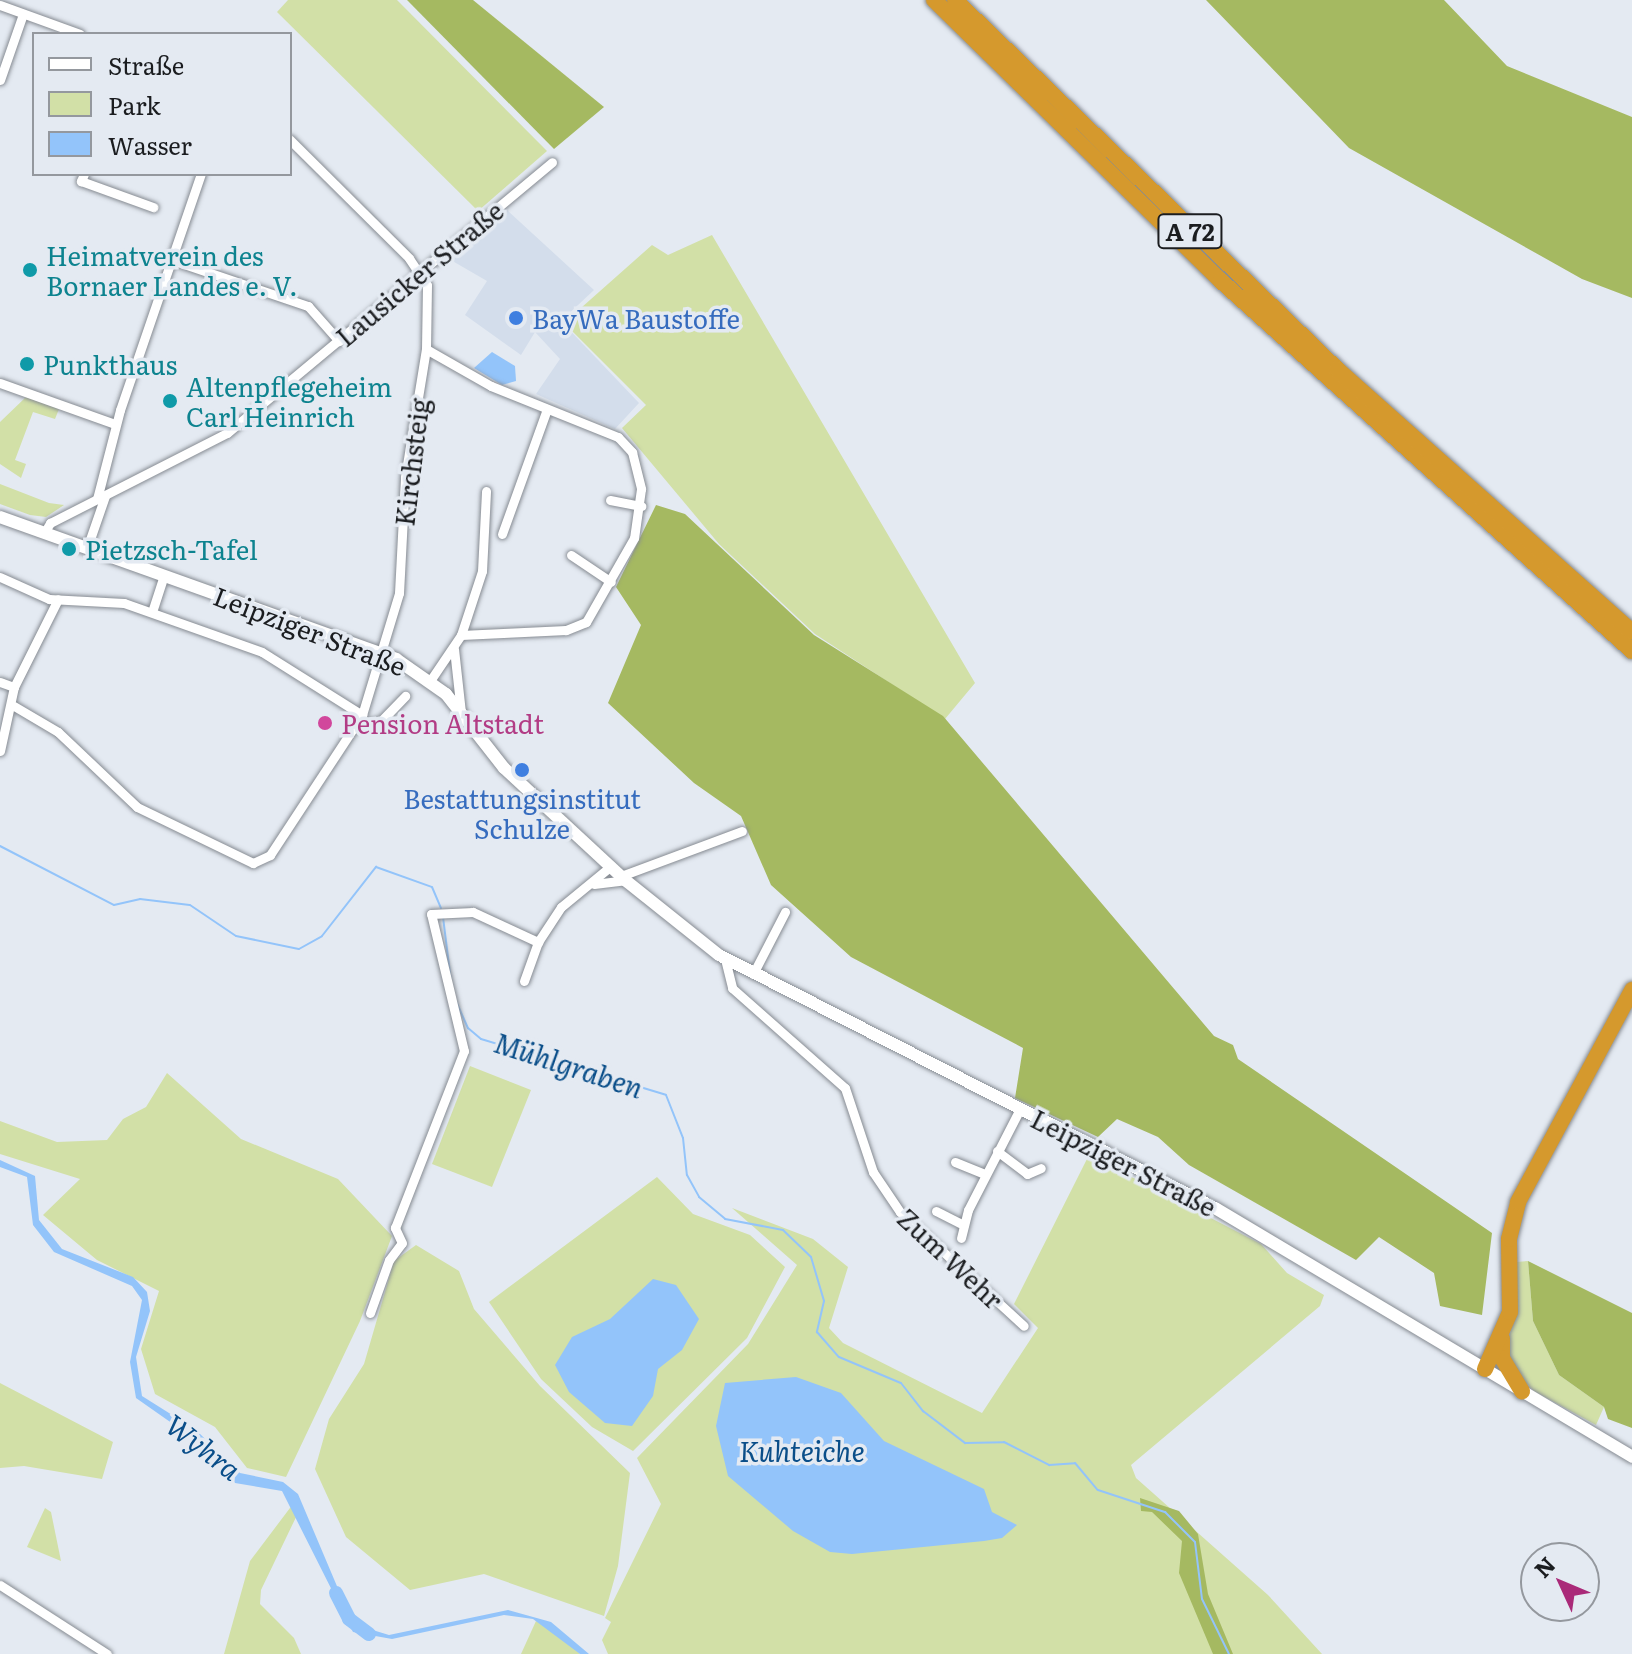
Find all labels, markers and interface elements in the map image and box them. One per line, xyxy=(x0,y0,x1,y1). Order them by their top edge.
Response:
legend xyxy=(32,32,292,176)
text: Straße xyxy=(108,47,184,82)
text: Park xyxy=(108,87,161,122)
text: Wasser xyxy=(108,127,192,162)
street label: Lausicker Straße xyxy=(329,194,509,352)
road number: A 72 xyxy=(1156,211,1224,251)
place label: Heimatverein des Bornaer Landes e. V. xyxy=(46,239,298,300)
marker: Heimatverein des Bornaer Landes e. V. xyxy=(21,261,39,279)
place label: BayWa Baustoffe xyxy=(532,302,740,334)
marker: BayWa Baustoffe xyxy=(507,309,525,327)
place label: Punkthaus xyxy=(43,348,177,380)
marker: Punkthaus xyxy=(18,355,36,373)
place label: Altenpflegeheim Carl Heinrich xyxy=(186,370,392,432)
marker: Altenpflegeheim Carl Heinrich xyxy=(161,392,179,410)
street label: Kirchsteig xyxy=(388,396,434,528)
place label: Pietzsch-Tafel xyxy=(85,533,258,565)
marker: Pietzsch-Tafel xyxy=(60,540,78,558)
street label: Leipziger Straße xyxy=(210,579,410,681)
place label: Pension Altstadt xyxy=(341,707,544,739)
marker: Pension Altstadt xyxy=(316,714,334,732)
marker: Bestattungsinstitut Schulze xyxy=(513,761,531,779)
place label: Bestattungsinstitut Schulze xyxy=(403,782,641,844)
water label: Mühlgraben xyxy=(490,1024,648,1104)
street label: Leipziger Straße xyxy=(1026,1102,1222,1222)
street label: Zum Wehr xyxy=(892,1202,1010,1314)
water label: Wyhra xyxy=(160,1406,248,1486)
water label: Kuhteiche xyxy=(739,1433,865,1467)
north arrow xyxy=(1520,1542,1600,1622)
text: N xyxy=(1526,1548,1562,1584)

